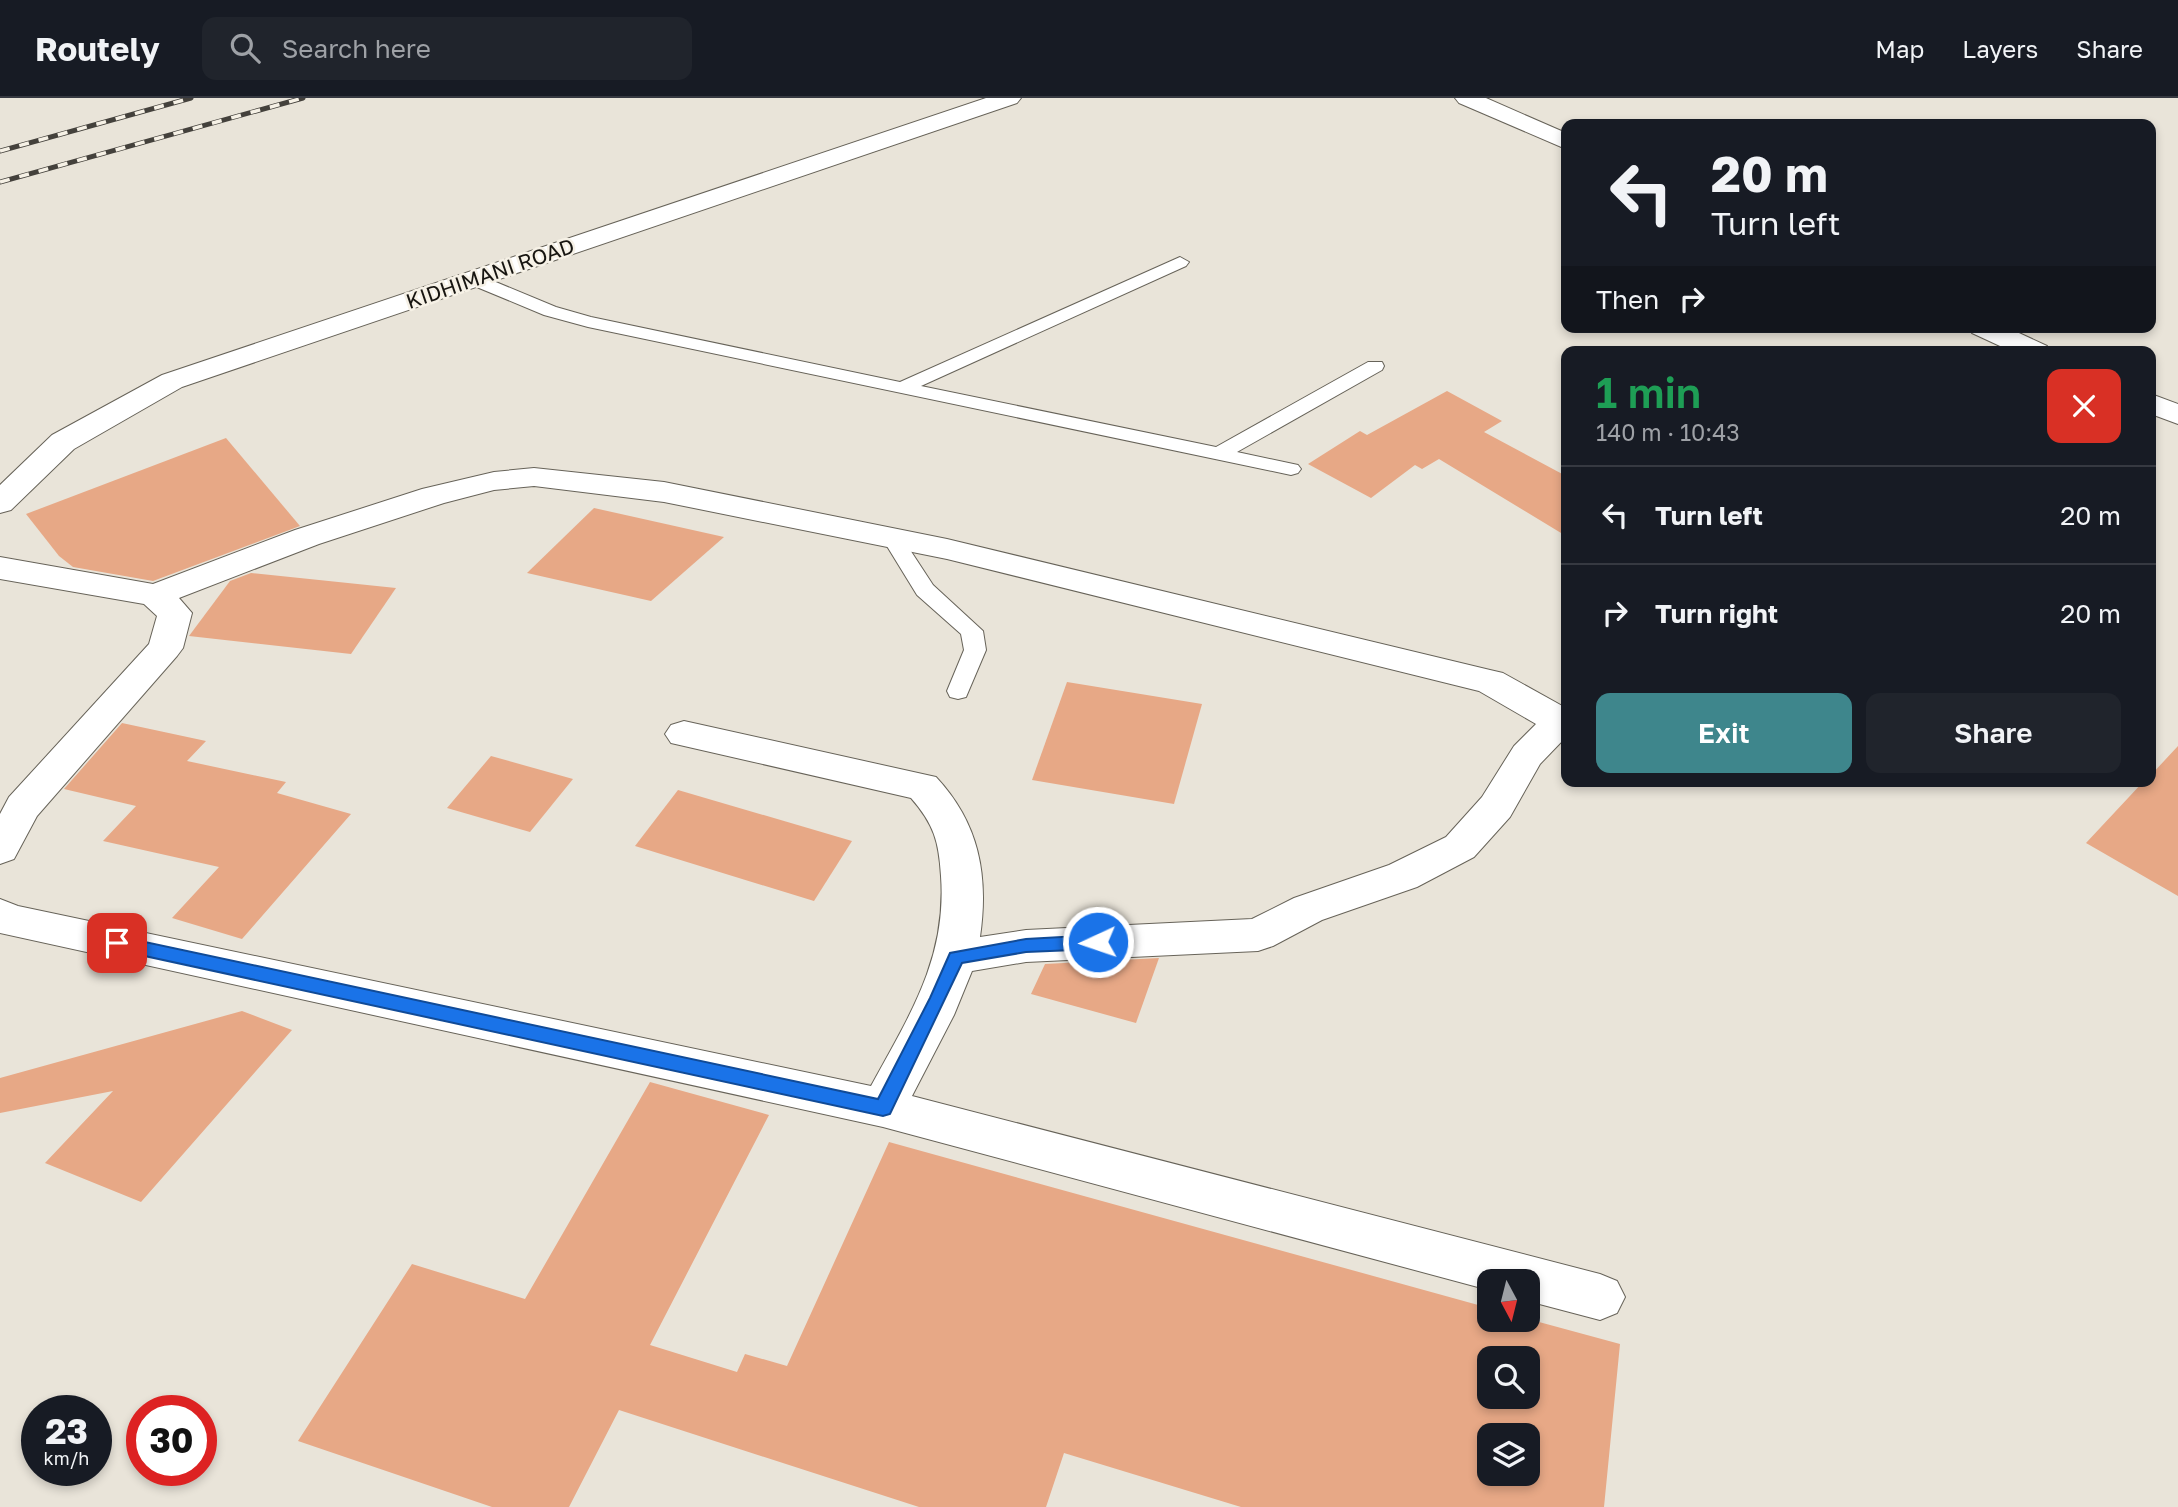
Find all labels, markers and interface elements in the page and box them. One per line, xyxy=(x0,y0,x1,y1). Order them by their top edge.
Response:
search box xyxy=(202,17,692,80)
text: Routely xyxy=(35,29,160,68)
icon: search xyxy=(226,29,264,67)
text: Search here xyxy=(282,33,431,64)
text: Map xyxy=(1875,34,1924,63)
text: Layers xyxy=(1962,34,2038,63)
text: Share xyxy=(2076,34,2143,63)
text: 20 m xyxy=(1711,144,1828,203)
icon: left xyxy=(1596,147,1687,238)
text: Turn left xyxy=(1711,204,1840,242)
street label: KIDHIMANI ROAD xyxy=(402,232,578,314)
icon: right xyxy=(1673,280,1711,318)
text: Then xyxy=(1596,284,1659,315)
text: 1 min xyxy=(1596,367,1701,417)
button: close xyxy=(2047,369,2121,443)
text: 140 m · 10:43 xyxy=(1596,418,1740,446)
icon: left xyxy=(1596,496,1634,534)
text: Turn left xyxy=(1655,500,1763,531)
text: 20 m xyxy=(2060,500,2121,531)
icon: right xyxy=(1596,594,1634,632)
text: Turn right xyxy=(1655,598,1778,629)
text: 20 m xyxy=(2060,598,2121,629)
button: Exit xyxy=(1596,693,1852,773)
button: Share xyxy=(1866,693,2121,773)
position arrow xyxy=(1061,905,1135,979)
pin xyxy=(87,913,147,973)
icon: arrive xyxy=(98,924,136,962)
north arrow xyxy=(1477,1269,1540,1332)
map controls xyxy=(1477,1269,1540,1486)
button: search xyxy=(1477,1346,1540,1409)
speed limit sign: 30 xyxy=(126,1395,217,1486)
text: 23 xyxy=(45,1410,88,1452)
button: layers xyxy=(1477,1423,1540,1486)
text: km/h xyxy=(44,1447,89,1469)

